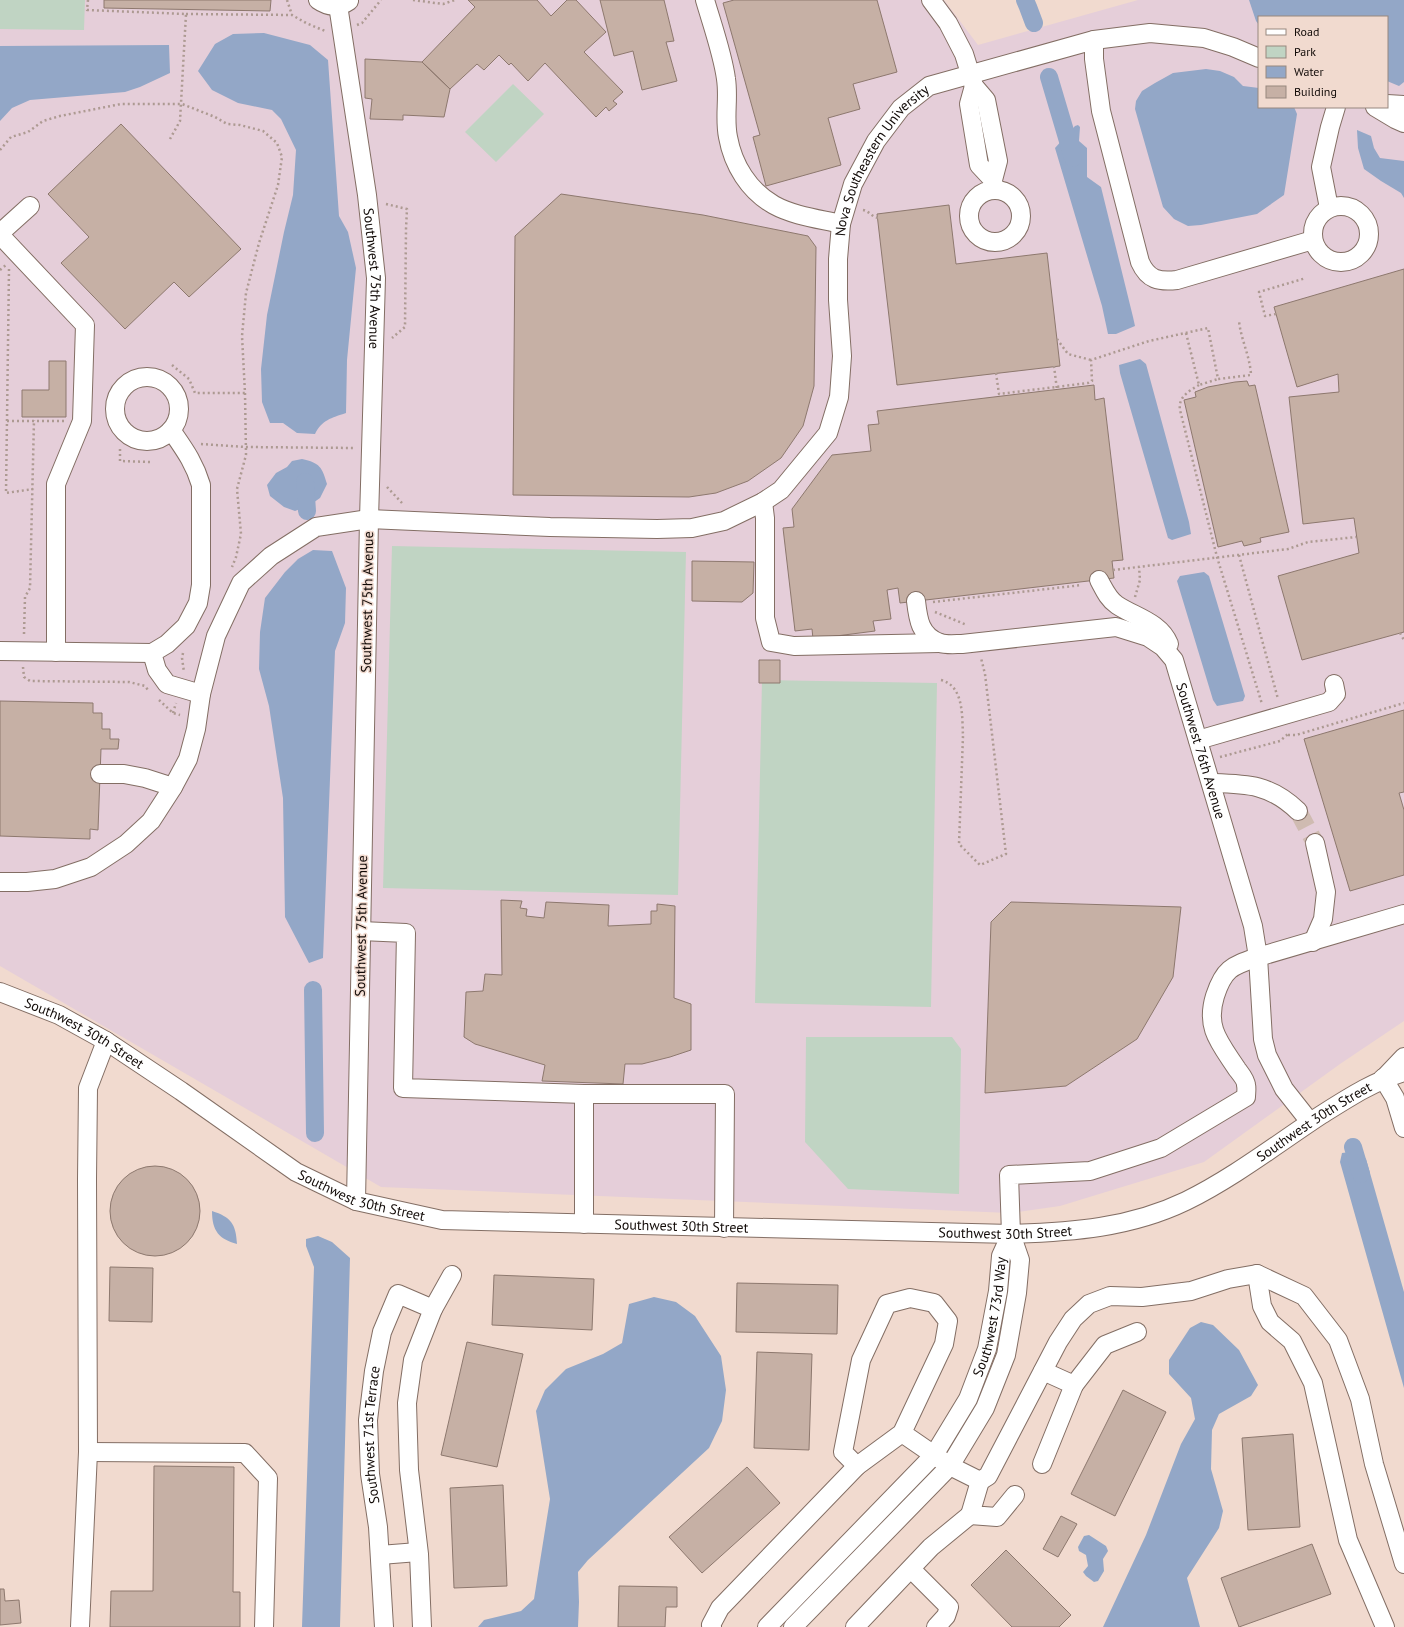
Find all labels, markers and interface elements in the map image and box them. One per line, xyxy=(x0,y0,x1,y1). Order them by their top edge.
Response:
legend xyxy=(1258,16,1388,108)
text: Road xyxy=(1294,24,1319,39)
text: Park xyxy=(1294,44,1316,59)
text: Water xyxy=(1294,64,1324,79)
street label: Nova Southeastern University xyxy=(831,80,933,237)
text: Building xyxy=(1294,84,1337,99)
street label: Southwest 75th Avenue xyxy=(359,207,385,349)
street label: Southwest 75th Avenue xyxy=(357,531,377,673)
street label: Southwest 76th Avenue xyxy=(1172,680,1230,821)
street label: Southwest 75th Avenue xyxy=(351,855,371,997)
street label: Southwest 30th Street xyxy=(22,993,148,1073)
street label: Southwest 30th Street xyxy=(1253,1078,1375,1165)
street label: Southwest 30th Street xyxy=(295,1165,427,1225)
street label: Southwest 30th Street xyxy=(614,1215,749,1237)
street label: Southwest 30th Street xyxy=(938,1221,1073,1243)
street label: Southwest 73rd Way xyxy=(968,1256,1010,1379)
street label: Southwest 71st Terrace xyxy=(359,1364,384,1505)

